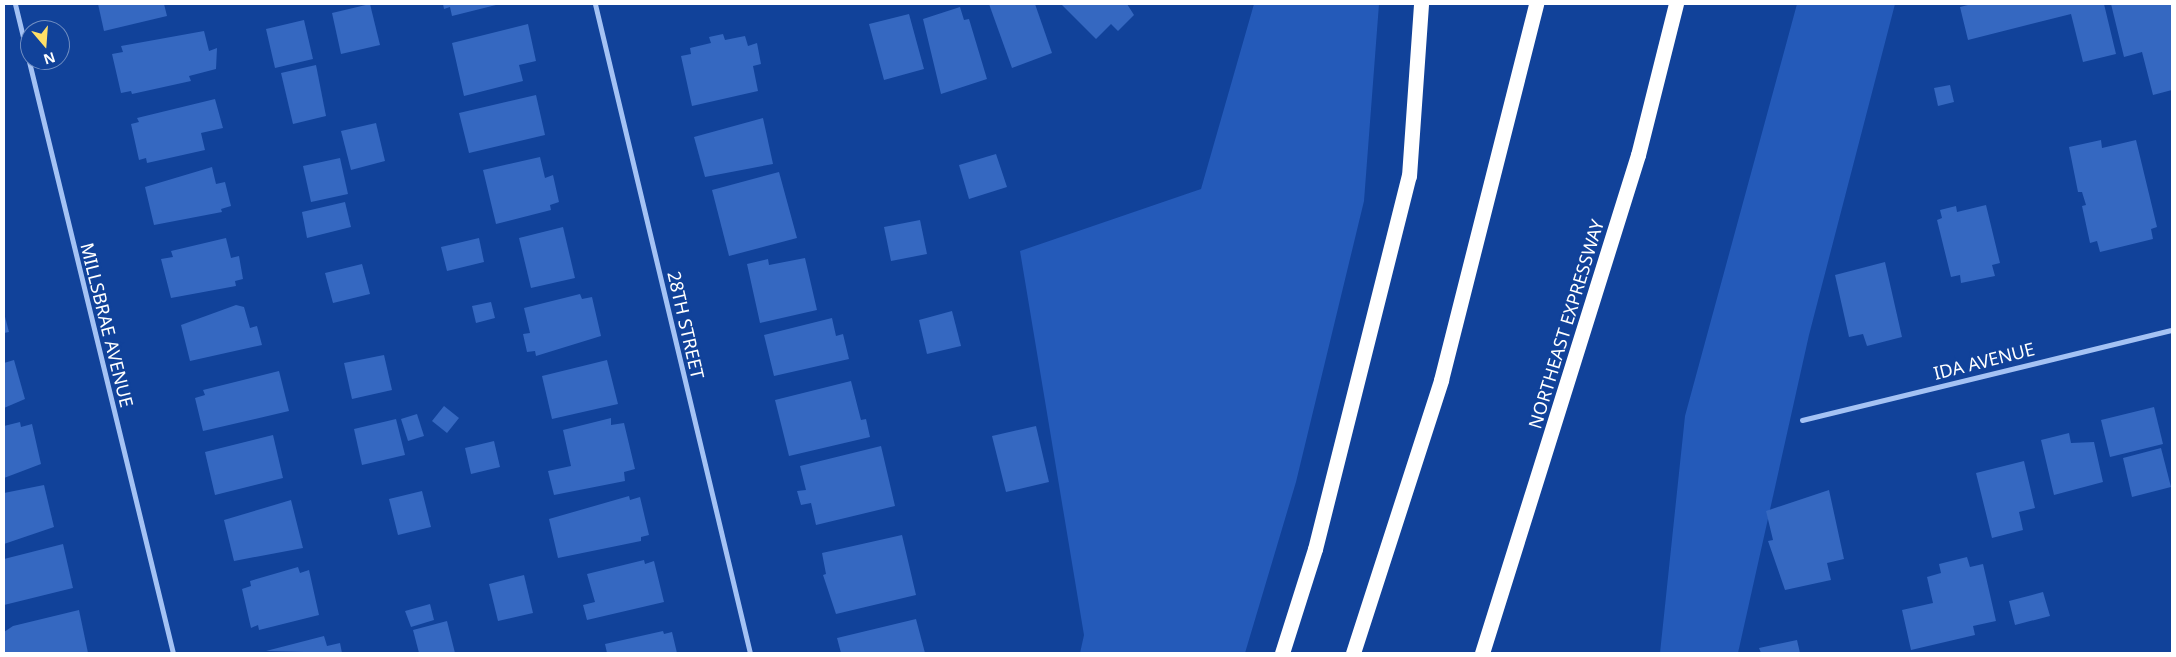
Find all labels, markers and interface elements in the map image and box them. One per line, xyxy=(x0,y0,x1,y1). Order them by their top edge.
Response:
north arrow xyxy=(20,20,70,70)
text: N xyxy=(41,48,58,70)
street label: NORTHEAST EXPRESSWAY xyxy=(1524,217,1608,431)
street label: MILLSBRAE AVENUE xyxy=(76,241,138,409)
street label: 28TH STREET xyxy=(663,269,709,381)
street label: IDA AVENUE xyxy=(1931,338,2037,384)

